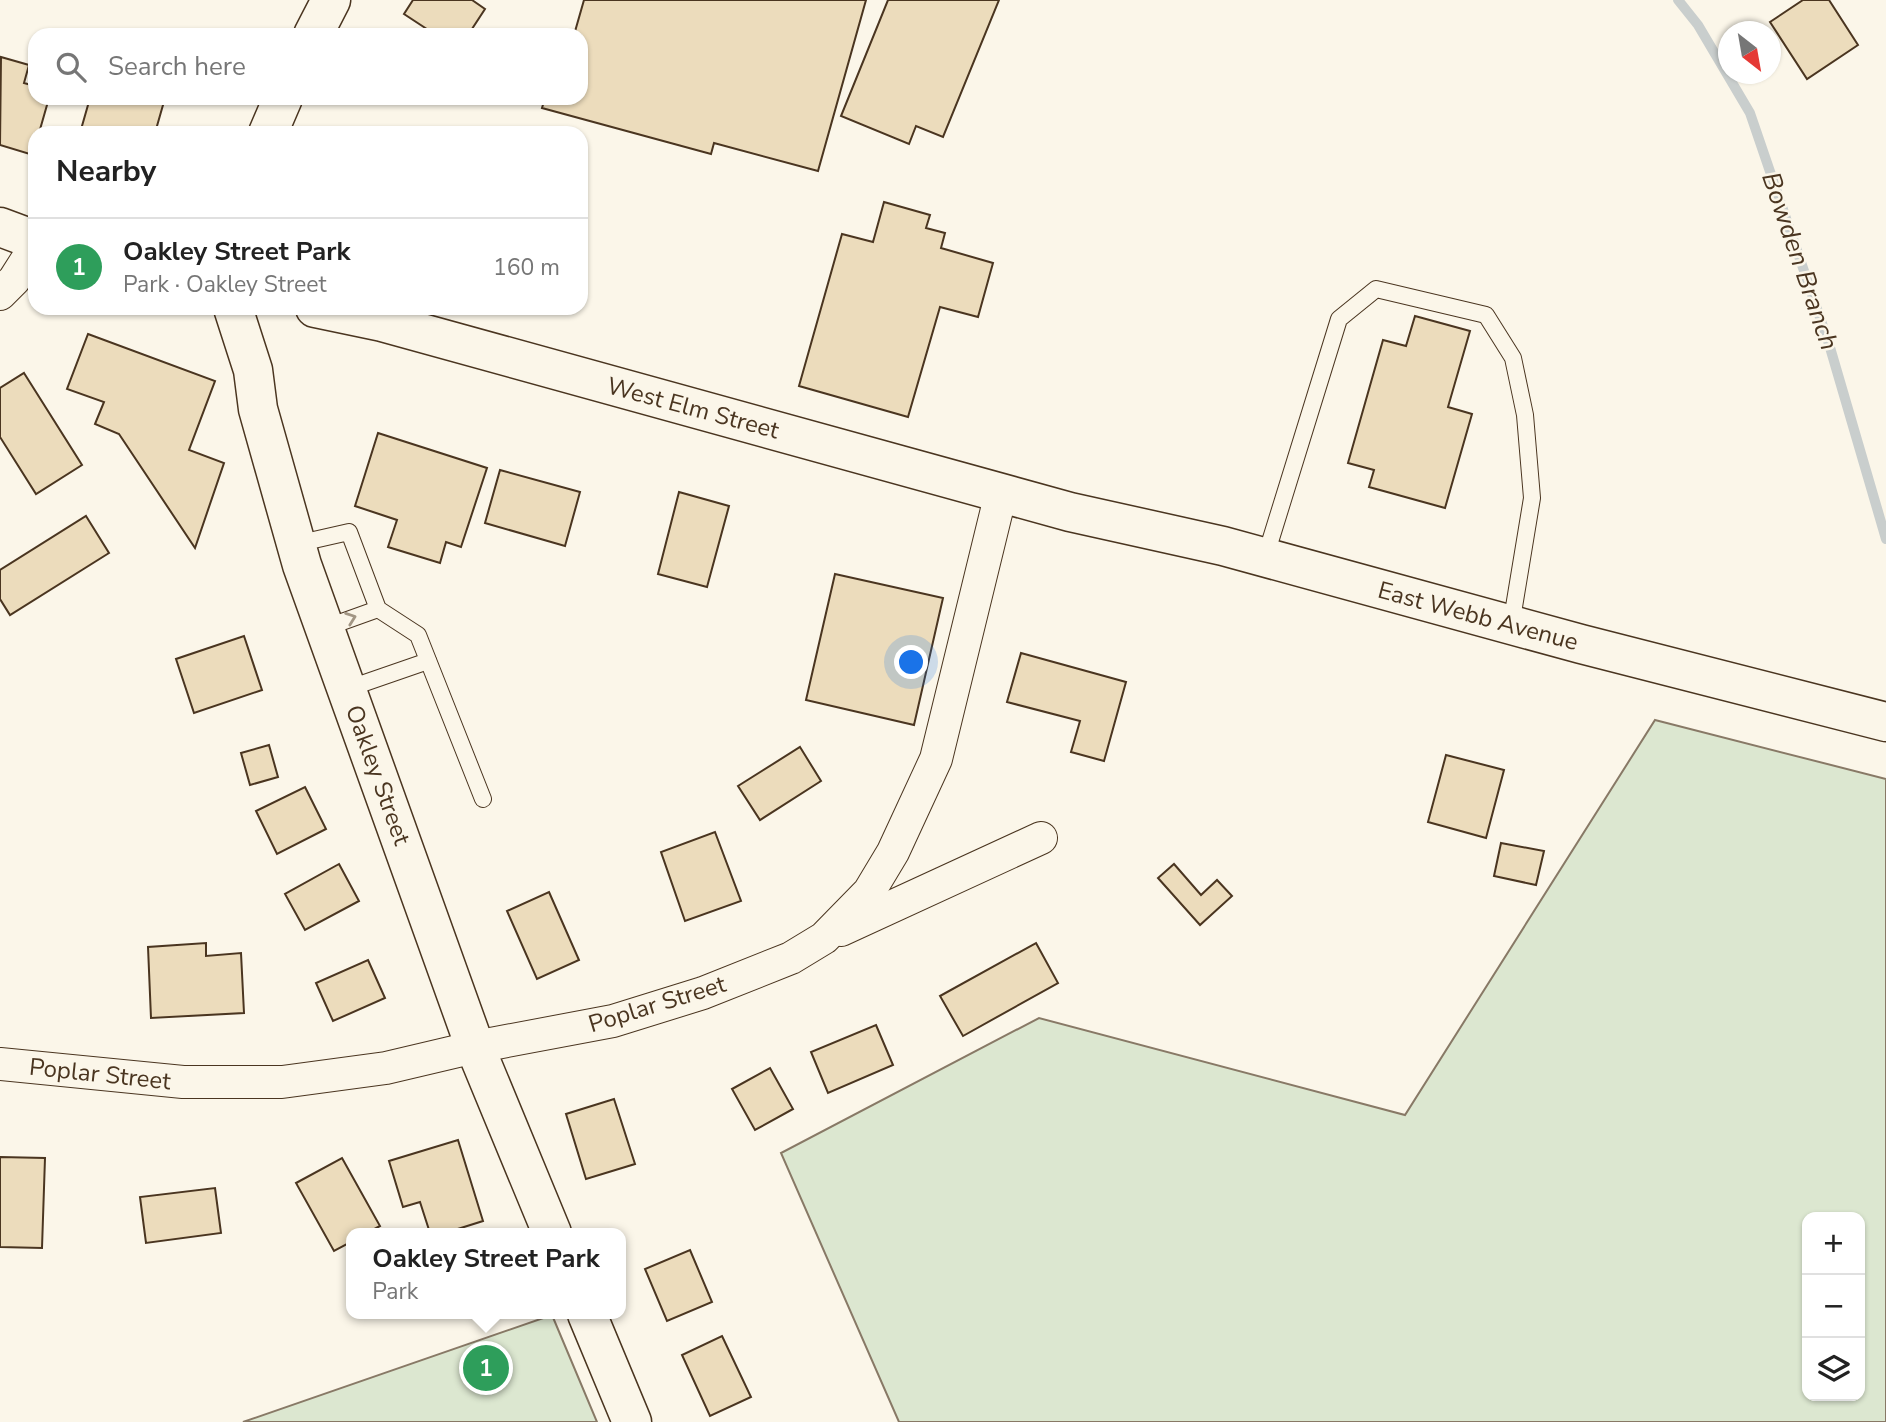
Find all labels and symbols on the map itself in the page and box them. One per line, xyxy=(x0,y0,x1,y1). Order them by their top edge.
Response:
north arrow xyxy=(1718,21,1781,84)
water label: Bowden Branch xyxy=(1753,167,1847,355)
street label: West Elm Street xyxy=(603,370,783,447)
street label: East Webb Avenue xyxy=(1374,574,1582,658)
one-way arrow xyxy=(345,613,357,627)
your location xyxy=(894,645,928,679)
street label: Oakley Street xyxy=(338,701,418,850)
street label: Poplar Street xyxy=(584,968,730,1040)
street label: Poplar Street xyxy=(28,1051,173,1097)
pin: 1 xyxy=(463,1342,509,1394)

